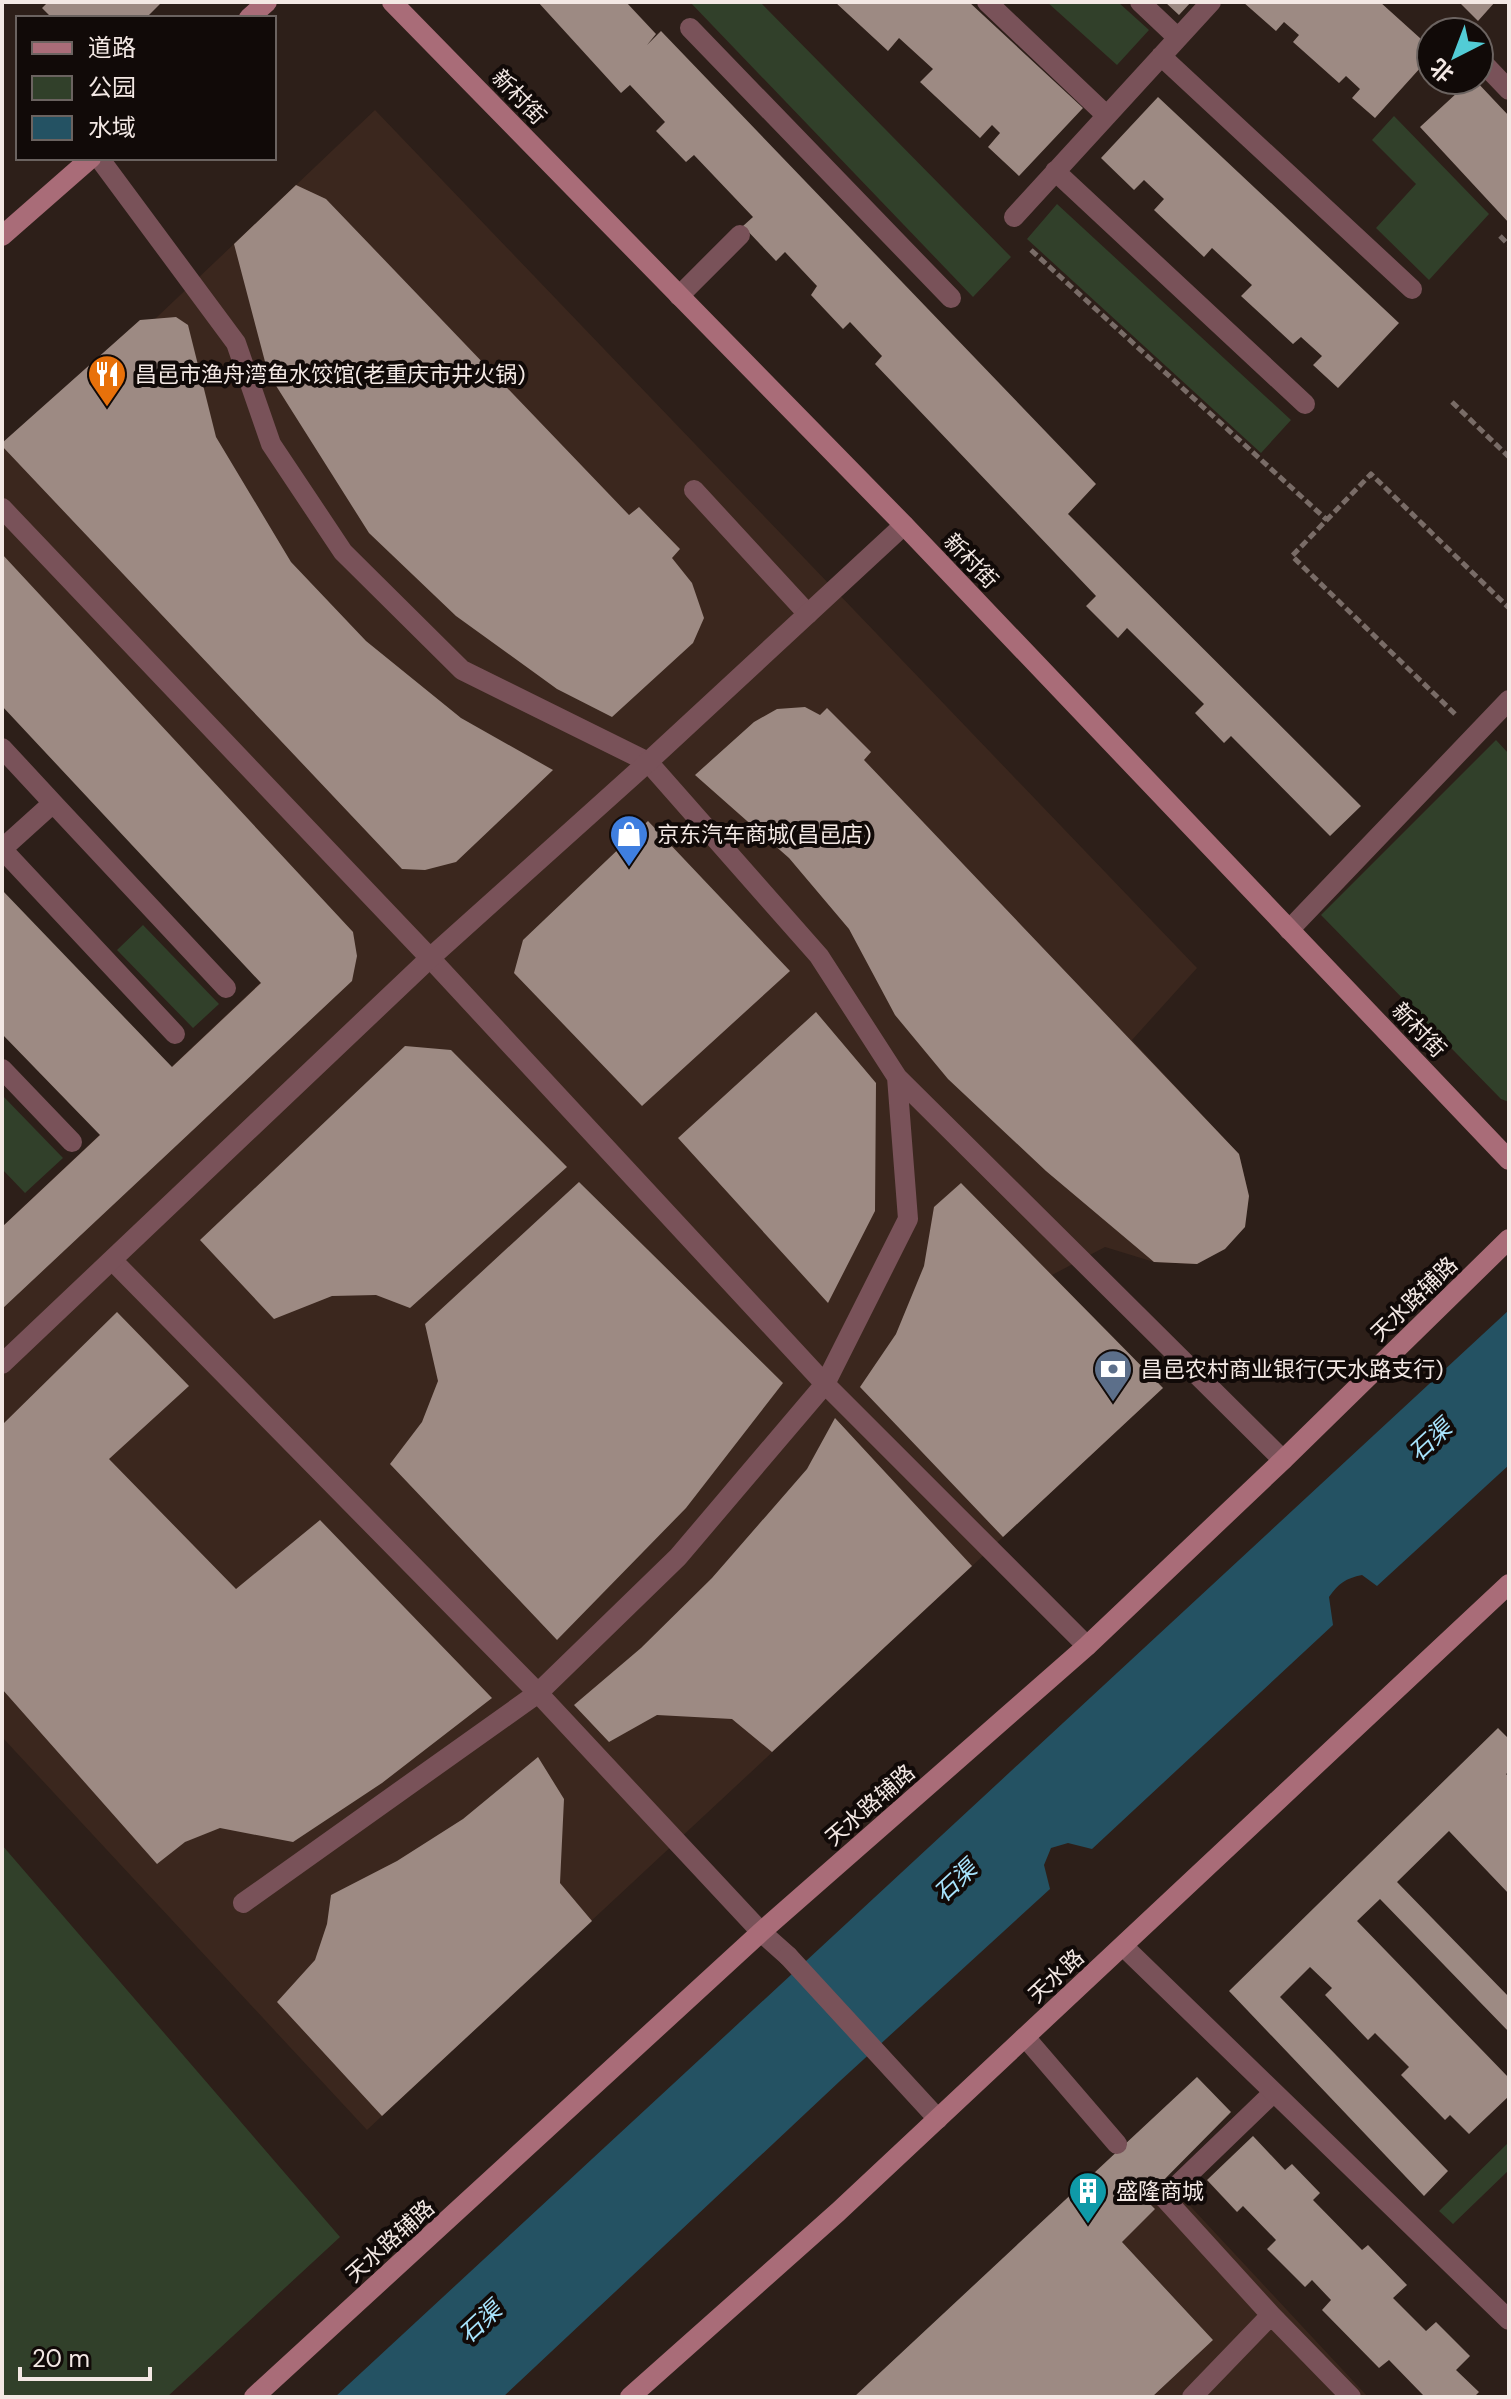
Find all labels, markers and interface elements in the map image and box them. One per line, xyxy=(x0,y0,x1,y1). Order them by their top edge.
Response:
legend xyxy=(16,16,276,160)
north arrow xyxy=(1415,16,1495,96)
text: 道路 xyxy=(88,32,136,63)
text: 北 xyxy=(1424,52,1460,89)
street label: 新村街 xyxy=(486,63,552,131)
text: 公园 xyxy=(88,72,136,103)
text: 水域 xyxy=(88,112,136,143)
restaurant icon: 昌邑市渔舟湾鱼水饺馆(老重庆市井火锅) xyxy=(86,353,128,408)
place label: 昌邑市渔舟湾鱼水饺馆(老重庆市井火锅) xyxy=(135,360,525,389)
street label: 新村街 xyxy=(938,527,1004,595)
shop icon: 京东汽车商城(昌邑店) xyxy=(608,813,650,868)
place label: 京东汽车商城(昌邑店) xyxy=(657,820,871,849)
street label: 新村街 xyxy=(1386,996,1452,1064)
street label: 天水路辅路 xyxy=(1364,1250,1464,1348)
bank icon: 昌邑农村商业银行(天水路支行) xyxy=(1092,1348,1134,1403)
place label: 昌邑农村商业银行(天水路支行) xyxy=(1141,1355,1443,1384)
water label: 石渠 xyxy=(1402,1410,1460,1468)
street label: 天水路辅路 xyxy=(819,1758,921,1852)
water label: 石渠 xyxy=(927,1851,985,1909)
street label: 天水路 xyxy=(1022,1943,1090,2009)
building icon: 盛隆商城 xyxy=(1067,2170,1109,2225)
place label: 盛隆商城 xyxy=(1116,2177,1204,2206)
street label: 天水路辅路 xyxy=(339,2193,441,2289)
water label: 石渠 xyxy=(452,2292,510,2350)
scale bar xyxy=(20,2331,150,2381)
text: 20 m xyxy=(32,2343,90,2374)

